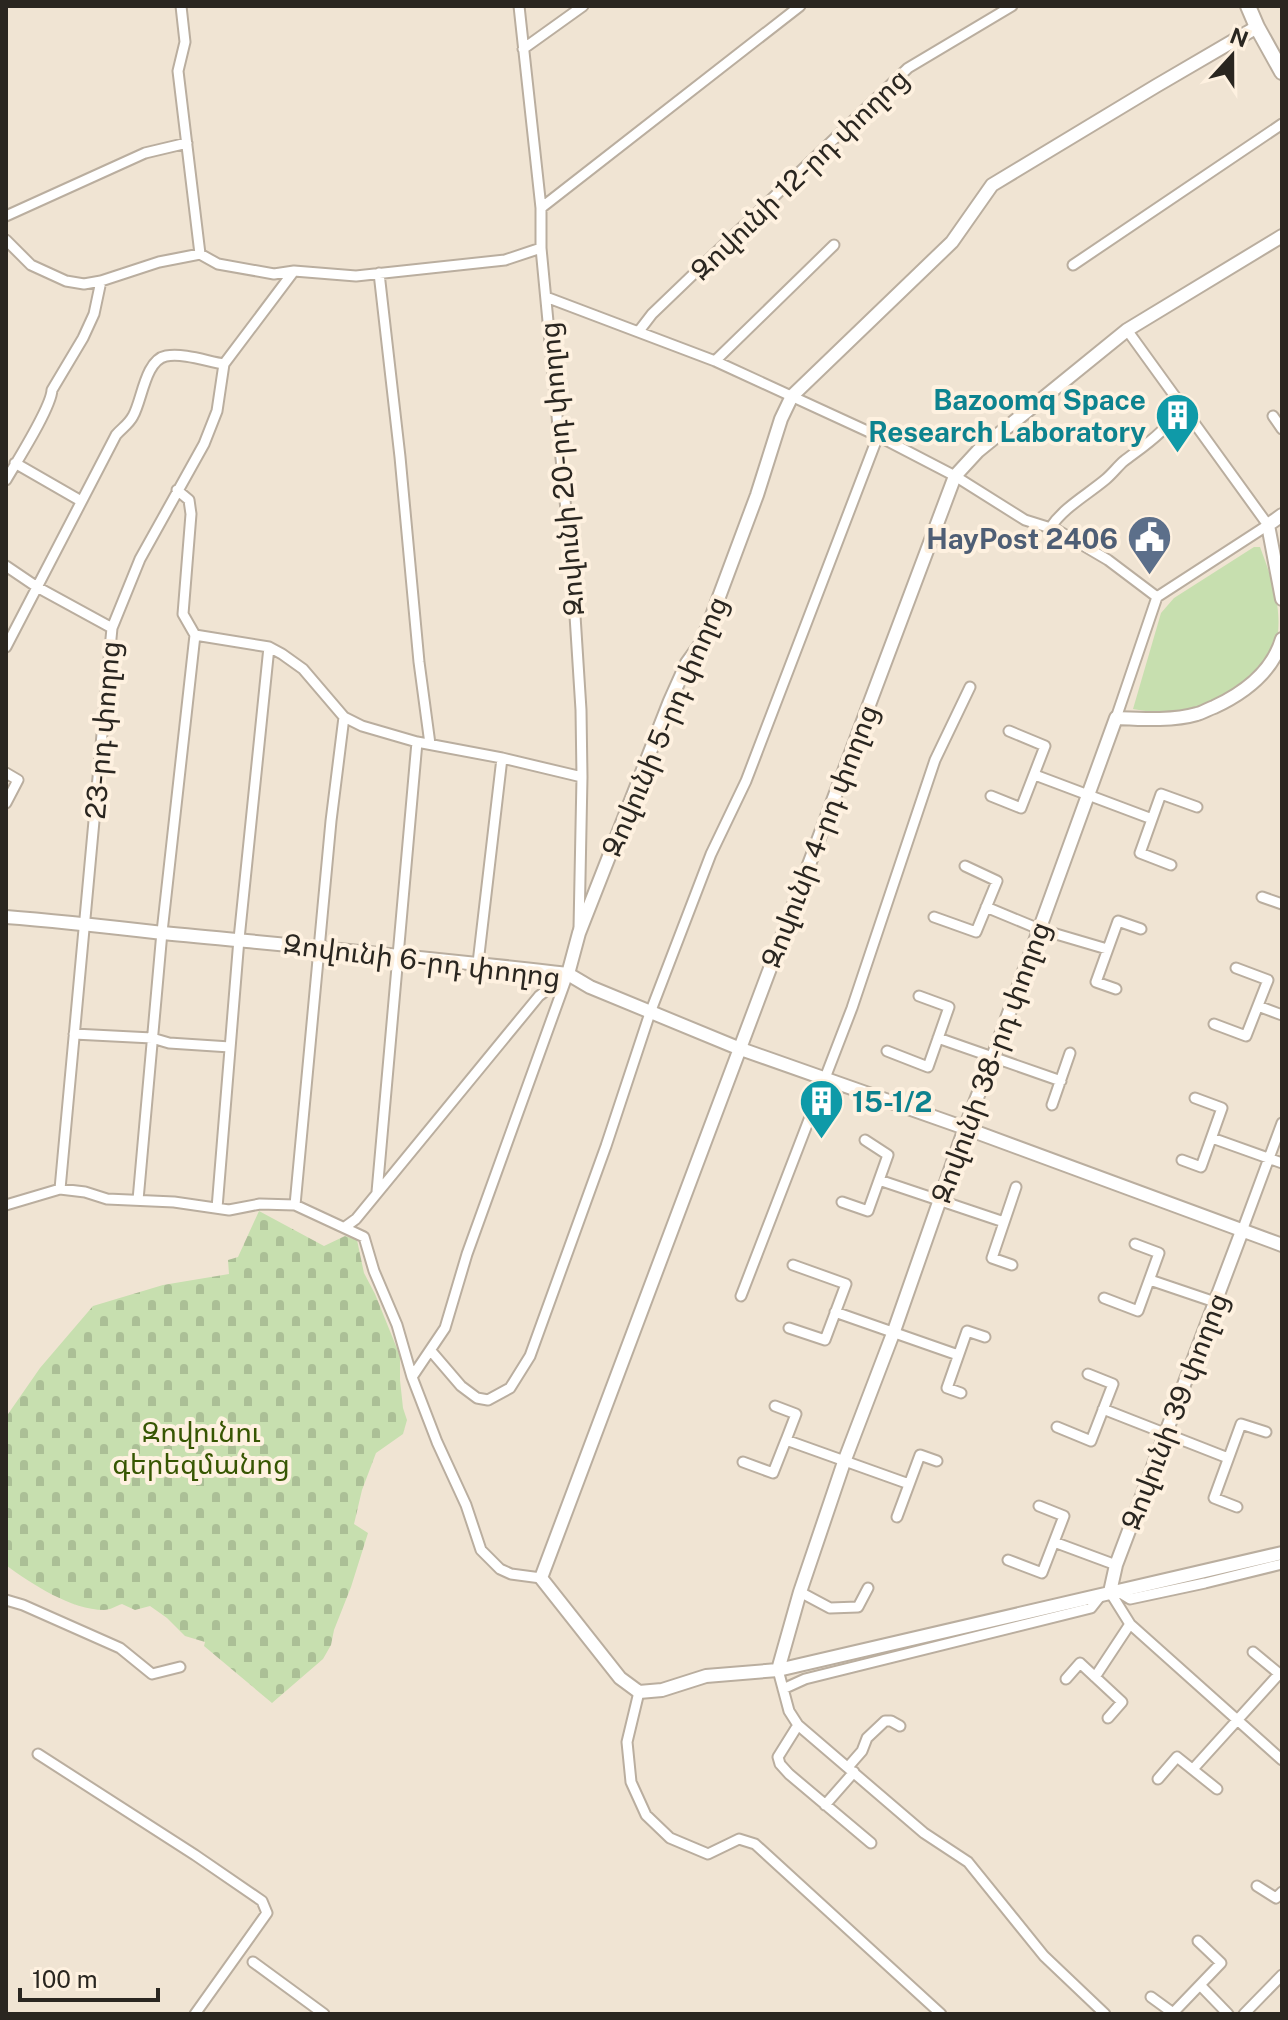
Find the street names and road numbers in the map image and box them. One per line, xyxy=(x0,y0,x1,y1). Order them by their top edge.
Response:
street label: Զովունի 12-րդ փողոց xyxy=(683,62,915,287)
street label: Զովունի 20-րդ փողոց xyxy=(532,320,591,618)
street label: Զովունի 5-րդ փողոց xyxy=(594,591,735,861)
street label: 23-րդ փողոց xyxy=(78,640,127,821)
street label: Զովունի 4-րդ փողոց xyxy=(754,700,885,973)
street label: Զովունի 38-րդ փողոց xyxy=(924,917,1057,1208)
street label: Զովունի 6-րդ փողոց xyxy=(281,927,562,994)
street label: Զովունի 39 փողոց xyxy=(1114,1288,1235,1535)

